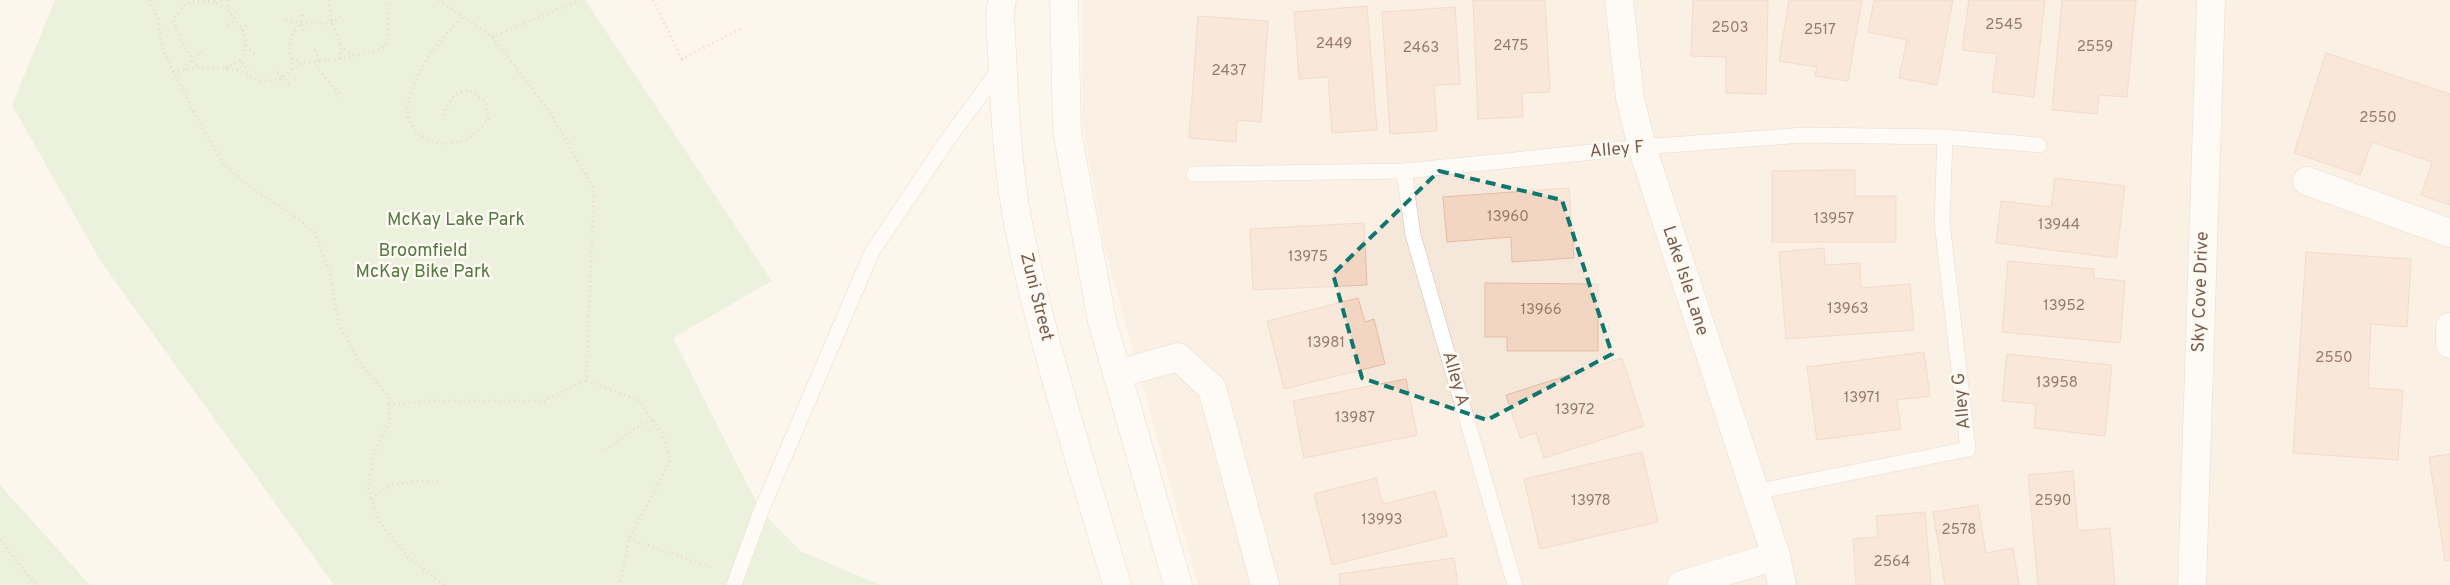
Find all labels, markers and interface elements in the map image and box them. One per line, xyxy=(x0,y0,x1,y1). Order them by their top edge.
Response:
house number: 2545 xyxy=(1985,16,2023,35)
house number: 2503 xyxy=(1711,19,1749,38)
house number: 2517 xyxy=(1804,21,1836,40)
house number: 2449 xyxy=(1316,35,1352,54)
house number: 2475 xyxy=(1493,37,1529,56)
house number: 2559 xyxy=(2077,38,2113,57)
house number: 2463 xyxy=(1403,39,1439,58)
house number: 2437 xyxy=(1211,62,1247,81)
house number: 2550 xyxy=(2359,109,2397,128)
street label: Alley F xyxy=(1589,136,1645,164)
house number: 13960 xyxy=(1487,208,1529,227)
park label: McKay Lake Park xyxy=(387,209,525,232)
house number: 13957 xyxy=(1814,210,1854,229)
house number: 13944 xyxy=(2038,216,2080,235)
street label: Lake Isle Lane xyxy=(1656,223,1714,339)
street label: Sky Cove Drive xyxy=(2187,231,2215,353)
park label: Broomfield McKay Bike Park xyxy=(356,240,490,284)
house number: 13975 xyxy=(1288,248,1328,267)
street label: Zuni Street xyxy=(1014,250,1058,344)
house number: 13952 xyxy=(2043,297,2085,316)
house number: 13963 xyxy=(1827,300,1869,319)
house number: 13966 xyxy=(1520,301,1562,320)
house number: 13981 xyxy=(1307,334,1345,353)
street label: Alley A xyxy=(1436,349,1474,409)
house number: 2550 xyxy=(2315,349,2353,368)
street label: Alley G xyxy=(1948,371,1976,431)
house number: 13958 xyxy=(2036,374,2078,393)
house number: 13971 xyxy=(1844,389,1880,408)
house number: 13972 xyxy=(1555,401,1595,420)
house number: 13987 xyxy=(1335,409,1375,428)
house number: 13978 xyxy=(1571,492,1611,511)
house number: 2590 xyxy=(2035,492,2071,511)
house number: 13993 xyxy=(1361,511,1403,530)
house number: 2578 xyxy=(1942,521,1976,540)
house number: 2564 xyxy=(1874,553,1910,572)

